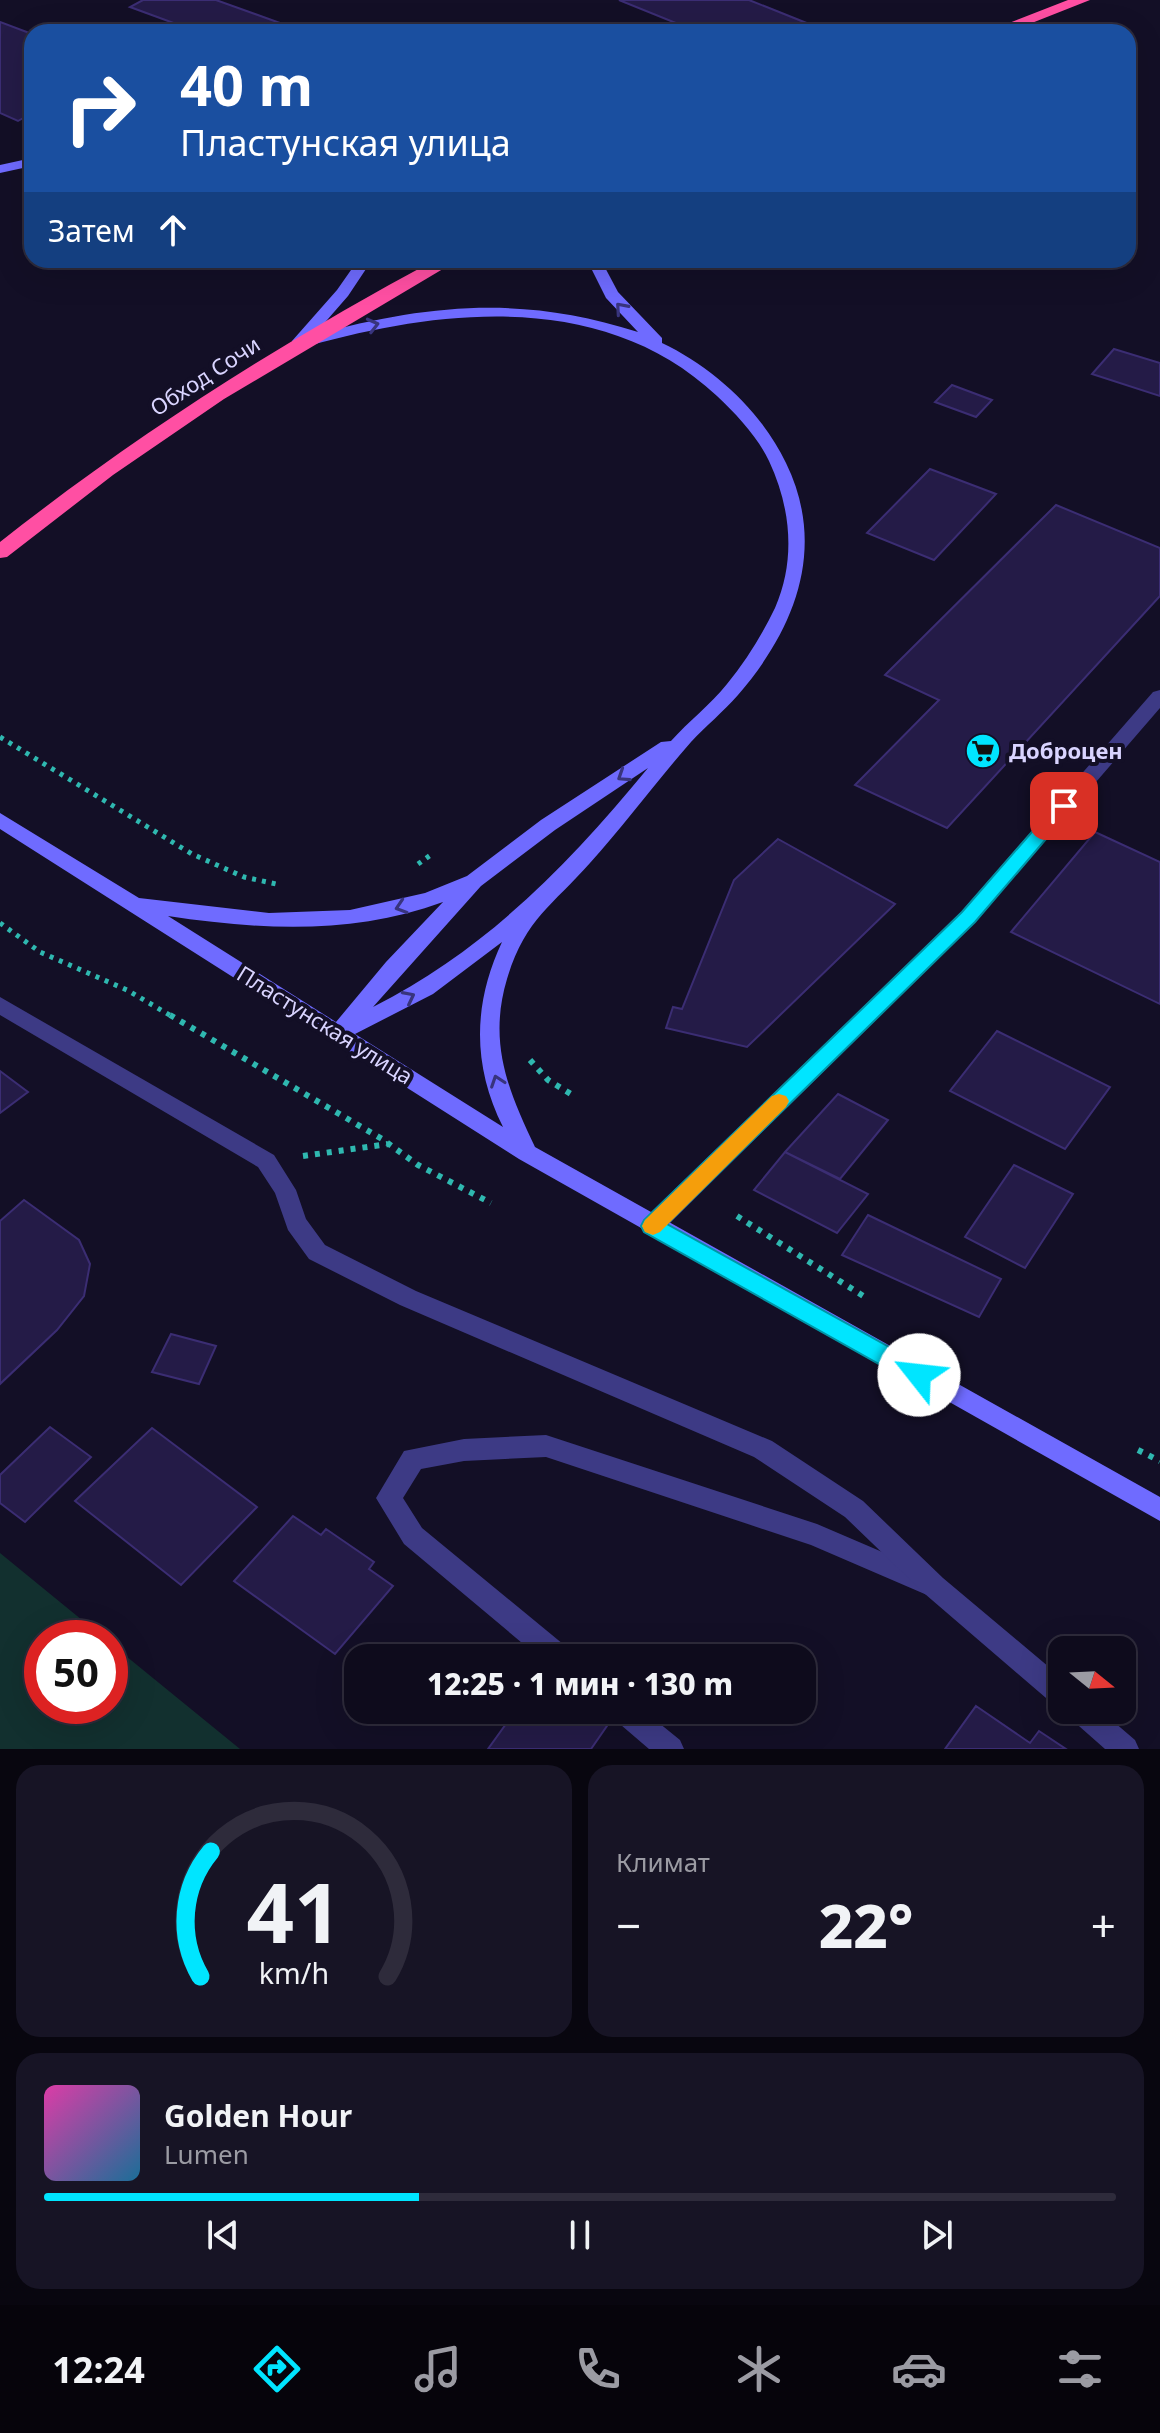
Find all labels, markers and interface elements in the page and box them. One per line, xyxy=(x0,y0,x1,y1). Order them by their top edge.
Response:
text: 40 m xyxy=(180,46,313,122)
icon: right xyxy=(48,56,152,160)
text: Пластунская улица xyxy=(180,118,511,167)
icon: ahead xyxy=(151,208,195,252)
text: Затем xyxy=(48,210,135,251)
one-way arrow xyxy=(617,302,631,317)
one-way arrow xyxy=(366,317,380,334)
street label: Обход Сочи xyxy=(144,328,265,422)
supermarket icon: Доброцен xyxy=(964,732,1002,770)
place label: Доброцен xyxy=(1009,735,1123,765)
one-way arrow xyxy=(617,766,632,781)
pin xyxy=(1030,772,1098,840)
icon: arrive xyxy=(1042,784,1086,828)
one-way arrow xyxy=(394,897,408,913)
street label: Пластунская улица xyxy=(232,958,419,1090)
one-way arrow xyxy=(400,992,415,1007)
one-way arrow xyxy=(490,1075,506,1088)
position arrow xyxy=(877,1333,961,1417)
speed limit sign: 50 xyxy=(24,1620,128,1724)
north arrow xyxy=(1048,1636,1136,1724)
map controls xyxy=(1048,1636,1136,1724)
text: 12:25 · 1 мин · 130 m xyxy=(427,1663,733,1704)
text: Климат xyxy=(616,1844,710,1880)
text: 41 xyxy=(246,1854,342,1967)
text: 22° xyxy=(819,1884,913,1966)
text: − xyxy=(616,1895,641,1955)
text: + xyxy=(1091,1895,1116,1955)
text: km/h xyxy=(259,1953,329,1992)
text: Golden Hour xyxy=(164,2095,352,2136)
text: Lumen xyxy=(164,2136,249,2172)
icon: previous xyxy=(201,2213,245,2257)
icon: pause xyxy=(558,2213,602,2257)
icon: next xyxy=(915,2213,959,2257)
icon: directions xyxy=(249,2341,305,2397)
icon: music xyxy=(410,2341,466,2397)
icon: phone xyxy=(570,2341,626,2397)
icon: climate xyxy=(731,2341,787,2397)
icon: car xyxy=(891,2341,947,2397)
icon: filters xyxy=(1052,2341,1108,2397)
text: 12:24 xyxy=(52,2345,145,2394)

